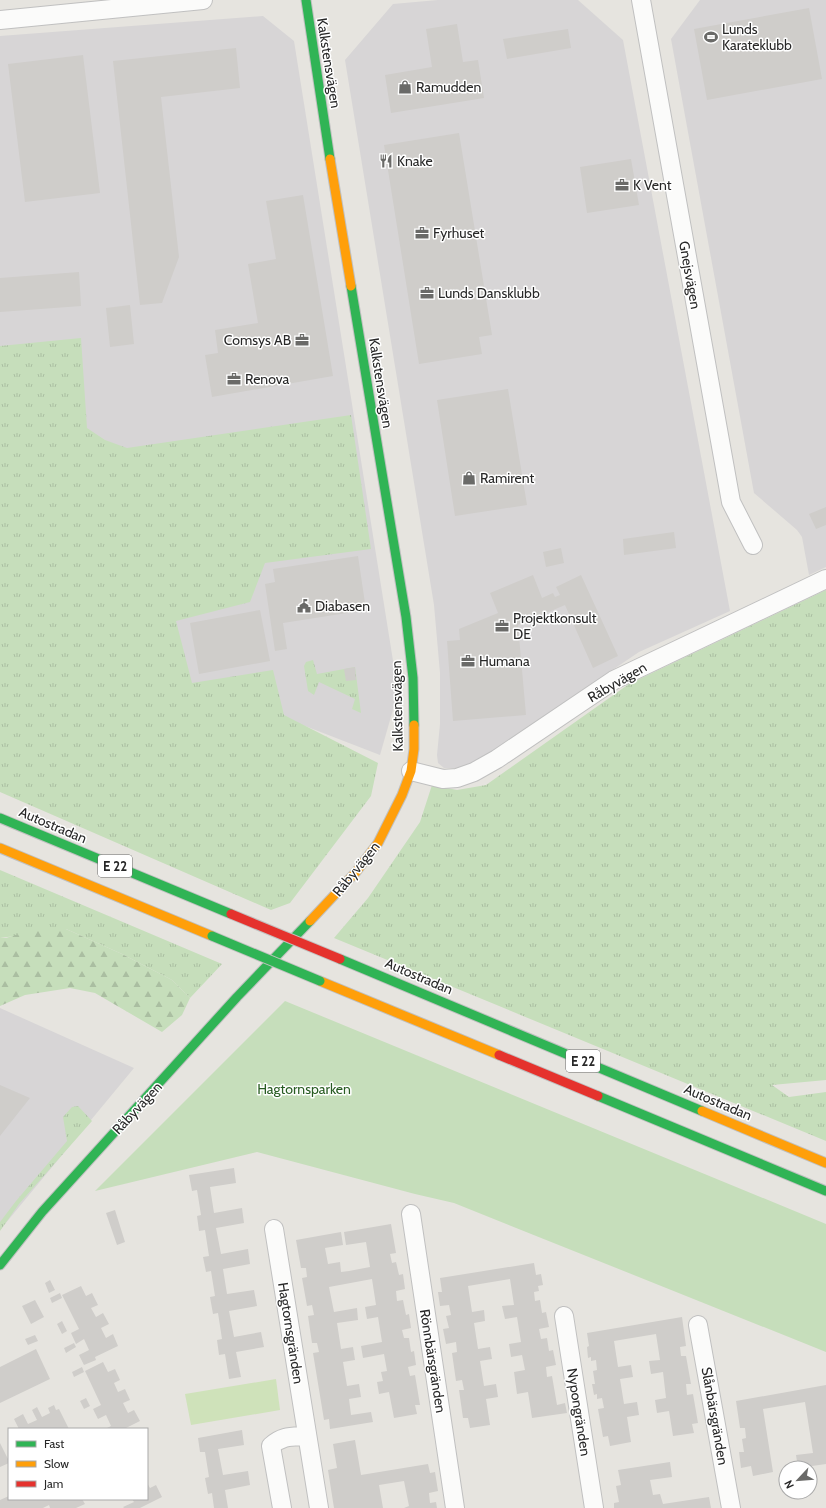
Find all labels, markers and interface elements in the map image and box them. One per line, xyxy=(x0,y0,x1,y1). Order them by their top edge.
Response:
street label: Kalkstensvägen xyxy=(313,17,345,109)
place label: Lunds Karateklubb xyxy=(722,20,792,54)
sports icon: Lunds Karateklubb xyxy=(703,29,719,45)
place label: Ramudden xyxy=(416,78,481,96)
shop icon: Ramudden xyxy=(397,79,413,95)
place label: Knake xyxy=(397,152,433,170)
restaurant icon: Knake xyxy=(378,153,394,169)
place label: K Vent xyxy=(633,176,672,194)
office icon: K Vent xyxy=(614,177,630,193)
place label: Fyrhuset xyxy=(433,224,485,242)
office icon: Fyrhuset xyxy=(414,225,430,241)
street label: Gnejsvägen xyxy=(675,240,705,310)
place label: Lunds Dansklubb xyxy=(438,284,540,302)
office icon: Lunds Dansklubb xyxy=(419,285,435,301)
place label: Comsys AB xyxy=(224,331,291,349)
office icon: Comsys AB xyxy=(294,332,310,348)
street label: Kalkstensvägen xyxy=(365,337,397,429)
place label: Renova xyxy=(245,370,290,388)
office icon: Renova xyxy=(226,371,242,387)
place label: Ramirent xyxy=(480,469,534,487)
shop icon: Ramirent xyxy=(461,470,477,486)
place label: Diabasen xyxy=(315,597,370,615)
public building icon: Diabasen xyxy=(296,598,312,614)
place label: Projektkonsult DE xyxy=(513,609,597,643)
office icon: Projektkonsult DE xyxy=(494,618,510,634)
place label: Humana xyxy=(479,652,530,670)
office icon: Humana xyxy=(460,653,476,669)
street label: Råbyvägen xyxy=(584,658,650,706)
street label: Kalkstensvägen xyxy=(387,660,407,752)
street label: Autostradan xyxy=(16,803,90,847)
street label: Råbyvägen xyxy=(328,838,384,900)
road number: E 22 xyxy=(98,855,132,877)
street label: Autostradan xyxy=(382,954,456,998)
road number: E 22 xyxy=(566,1050,600,1072)
street label: Råbyvägen xyxy=(108,1078,166,1138)
park label: Hagtornsparken xyxy=(257,1080,351,1098)
street label: Autostradan xyxy=(681,1080,755,1124)
street label: Hagtornsgränden xyxy=(274,1281,308,1385)
street label: Rönnbärsgränden xyxy=(416,1308,450,1414)
street label: Slånbärsgränden xyxy=(698,1366,733,1467)
street label: Nypongränden xyxy=(563,1367,595,1457)
legend xyxy=(8,1428,148,1500)
text: Fast xyxy=(44,1436,64,1451)
text: Slow xyxy=(44,1456,69,1471)
north arrow xyxy=(778,1460,818,1500)
text: Jam xyxy=(43,1476,63,1491)
text: N xyxy=(781,1478,797,1491)

